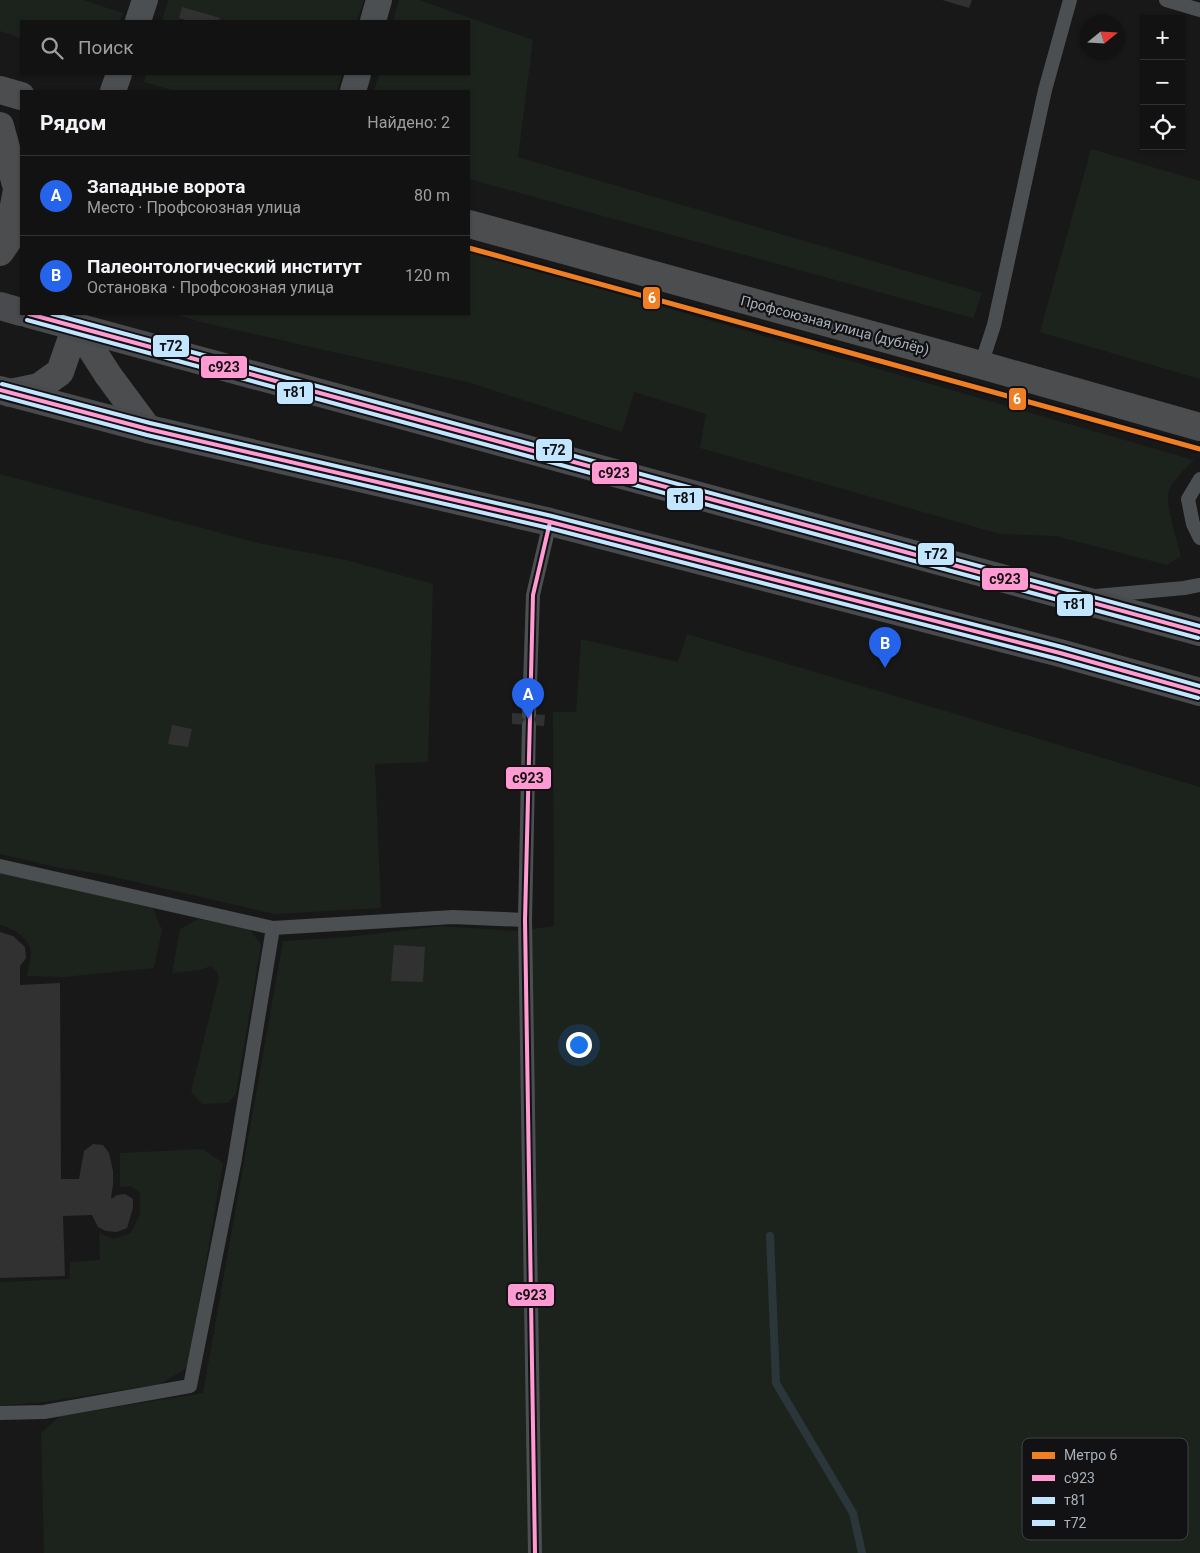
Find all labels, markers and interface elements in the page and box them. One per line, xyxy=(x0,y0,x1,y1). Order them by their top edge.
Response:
north arrow xyxy=(1080,15,1125,60)
map controls xyxy=(1140,15,1185,150)
button: + xyxy=(1140,15,1185,60)
search box xyxy=(20,20,470,75)
icon: search xyxy=(38,34,66,62)
text: Поиск xyxy=(78,36,134,59)
button: − xyxy=(1140,60,1185,105)
button: locate xyxy=(1140,105,1185,150)
text: Рядом xyxy=(40,111,106,135)
text: Найдено: 2 xyxy=(367,113,450,132)
text: Западные ворота xyxy=(87,175,246,198)
text: A xyxy=(51,186,61,205)
text: 80 m xyxy=(414,186,450,205)
text: Место · Профсоюзная улица xyxy=(87,198,301,217)
text: Палеонтологический институт xyxy=(87,255,362,278)
text: B xyxy=(51,266,61,285)
text: 120 m xyxy=(405,266,450,285)
text: Остановка · Профсоюзная улица xyxy=(87,278,334,297)
line badge: 6 xyxy=(642,286,661,310)
text: 6 xyxy=(648,290,656,306)
street label: Профсоюзная улица (дублёр) xyxy=(739,292,931,359)
line badge: т72 xyxy=(152,334,190,358)
text: т72 xyxy=(159,338,183,354)
line badge: с923 xyxy=(200,355,248,379)
text: с923 xyxy=(208,359,240,375)
line badge: т81 xyxy=(276,381,314,405)
text: т81 xyxy=(283,384,307,400)
line badge: 6 xyxy=(1008,387,1027,411)
text: 6 xyxy=(1013,391,1021,407)
line badge: т72 xyxy=(535,438,573,462)
text: т72 xyxy=(542,442,566,458)
line badge: с923 xyxy=(591,461,638,485)
text: с923 xyxy=(598,465,630,481)
line badge: т81 xyxy=(666,487,704,511)
text: т81 xyxy=(673,490,697,506)
line badge: т72 xyxy=(917,542,955,566)
text: т72 xyxy=(924,546,948,562)
line badge: с923 xyxy=(981,567,1029,591)
text: с923 xyxy=(989,571,1021,587)
line badge: т81 xyxy=(1056,593,1094,617)
text: т81 xyxy=(1063,596,1087,612)
pin: B xyxy=(869,627,901,668)
pin: A xyxy=(512,678,544,719)
line badge: с923 xyxy=(505,766,552,790)
text: с923 xyxy=(512,770,544,786)
your location xyxy=(566,1032,592,1058)
line badge: с923 xyxy=(507,1283,555,1307)
text: с923 xyxy=(515,1287,547,1303)
legend xyxy=(1022,1438,1188,1540)
text: Метро 6 xyxy=(1064,1447,1118,1463)
text: с923 xyxy=(1064,1470,1095,1486)
text: т81 xyxy=(1064,1492,1086,1508)
text: т72 xyxy=(1064,1515,1087,1531)

